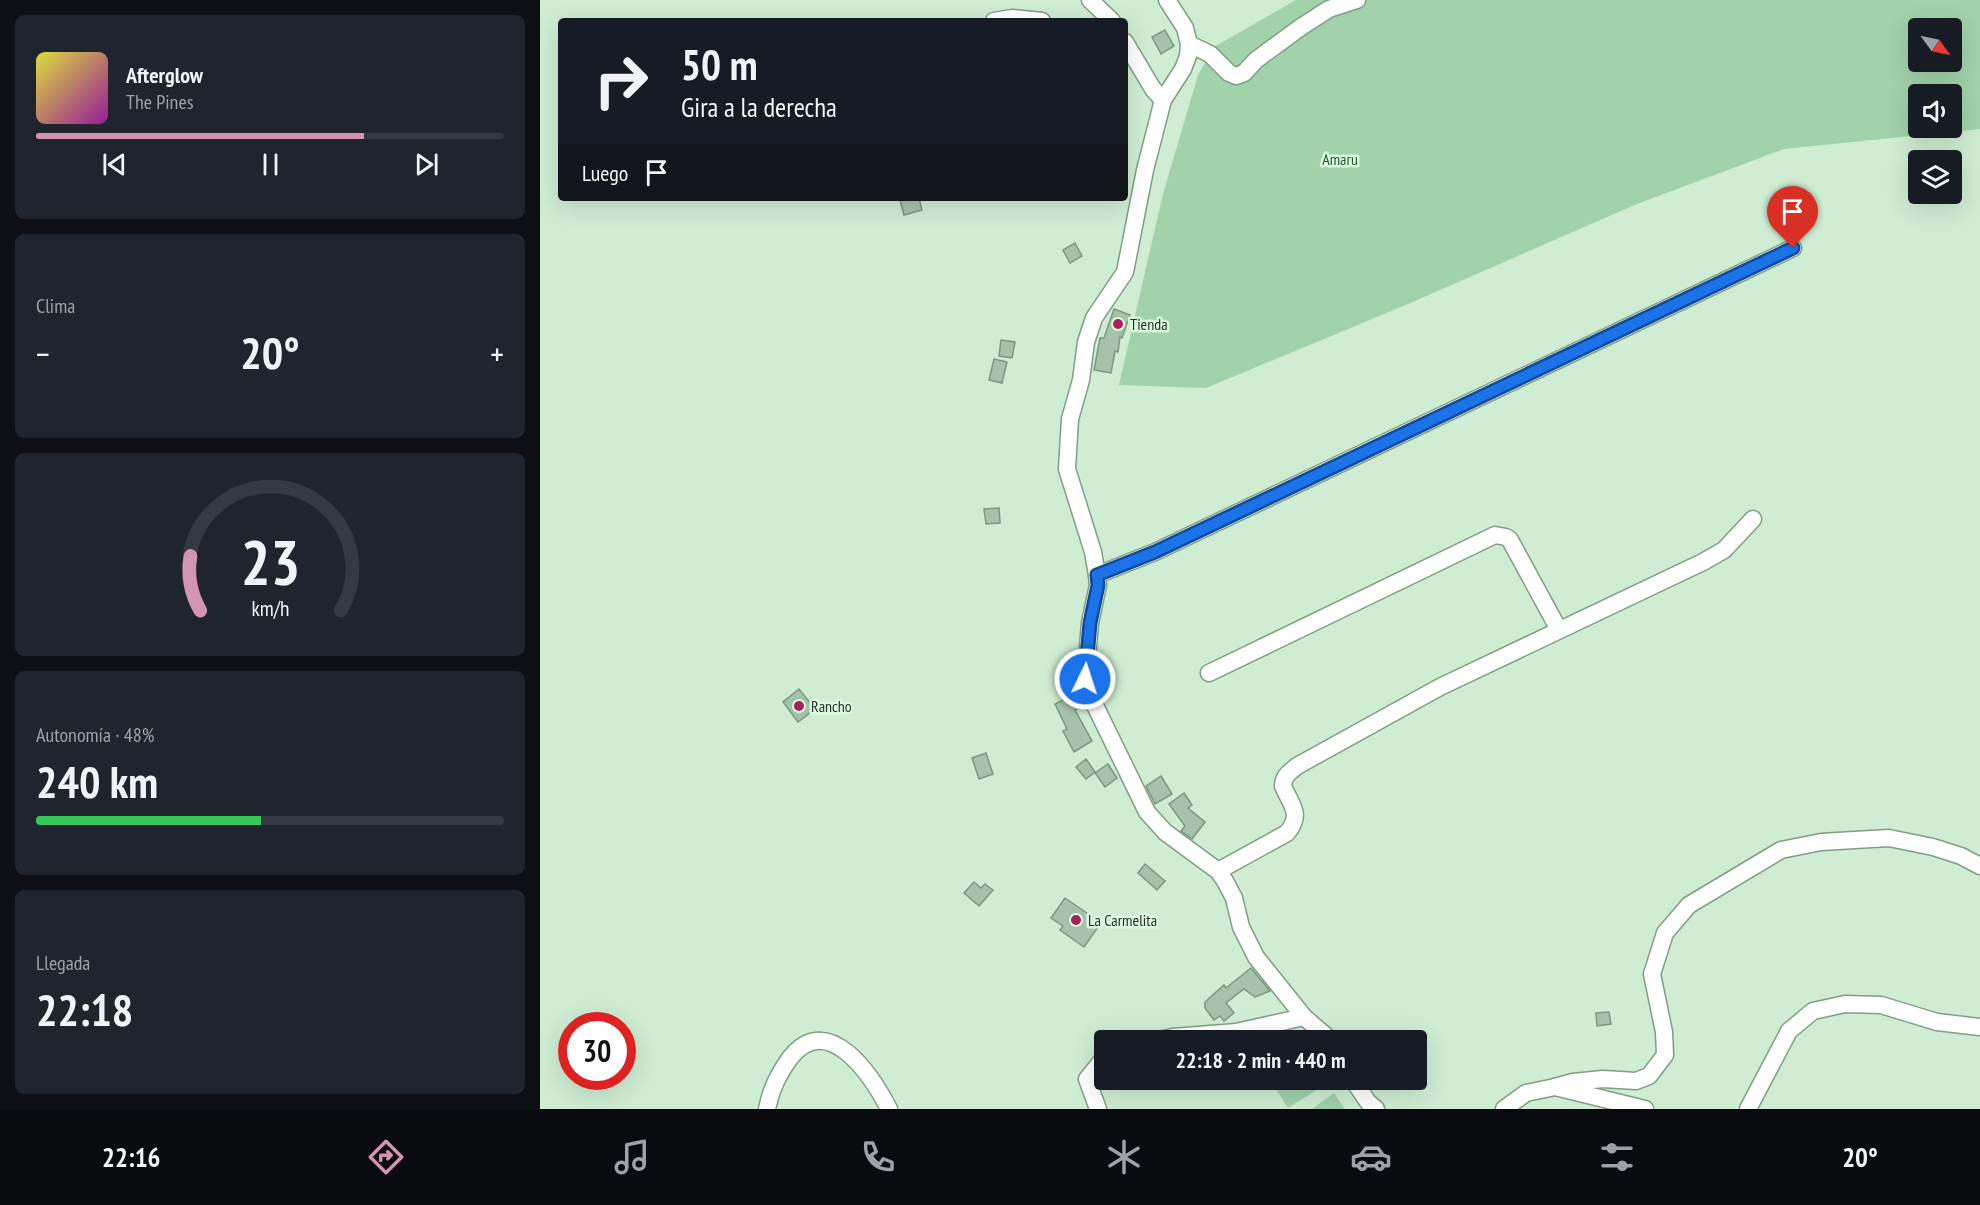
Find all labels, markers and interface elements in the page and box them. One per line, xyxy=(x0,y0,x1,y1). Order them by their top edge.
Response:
north arrow xyxy=(1908,18,1962,72)
map controls xyxy=(1908,18,1962,204)
text: 50 m xyxy=(681,37,758,92)
icon: right xyxy=(582,42,660,120)
text: Afterglow xyxy=(126,61,203,89)
button: sound xyxy=(1908,84,1962,138)
text: The Pines xyxy=(126,89,193,115)
text: Gira a la derecha xyxy=(681,90,837,124)
icon: previous xyxy=(98,148,131,181)
icon: pause xyxy=(254,148,287,181)
icon: next xyxy=(410,148,443,181)
park label: Amaru xyxy=(1322,149,1358,169)
button: layers xyxy=(1908,150,1962,204)
icon: arrive xyxy=(640,156,673,189)
text: Luego xyxy=(582,159,628,187)
pin xyxy=(1767,186,1818,248)
icon: arrive xyxy=(1776,195,1809,228)
text: Clima xyxy=(36,293,75,319)
place label: Tienda xyxy=(1130,314,1168,334)
marker: Tienda xyxy=(1111,317,1125,331)
text: 20° xyxy=(240,323,300,381)
text: − xyxy=(36,332,50,375)
text: + xyxy=(490,332,504,375)
text: 23 xyxy=(240,522,300,603)
text: km/h xyxy=(251,595,289,623)
position arrow xyxy=(1053,647,1117,711)
place label: Rancho xyxy=(811,696,852,716)
marker: Rancho xyxy=(792,699,806,713)
text: Autonomía · 48% xyxy=(36,722,154,748)
text: 240 km xyxy=(36,752,158,810)
place label: La Carmelita xyxy=(1088,910,1157,930)
marker: La Carmelita xyxy=(1069,913,1083,927)
text: Llegada xyxy=(36,950,90,976)
text: 22:18 xyxy=(36,980,133,1038)
speed limit sign: 30 xyxy=(558,1012,636,1090)
text: 22:18 · 2 min · 440 m xyxy=(1175,1046,1346,1074)
icon: directions xyxy=(365,1136,407,1178)
icon: music xyxy=(611,1136,653,1178)
icon: phone xyxy=(857,1136,899,1178)
icon: climate xyxy=(1103,1136,1145,1178)
icon: car xyxy=(1350,1136,1392,1178)
icon: filters xyxy=(1596,1136,1638,1178)
text: 22:16 xyxy=(102,1140,161,1174)
text: 20° xyxy=(1842,1140,1878,1174)

